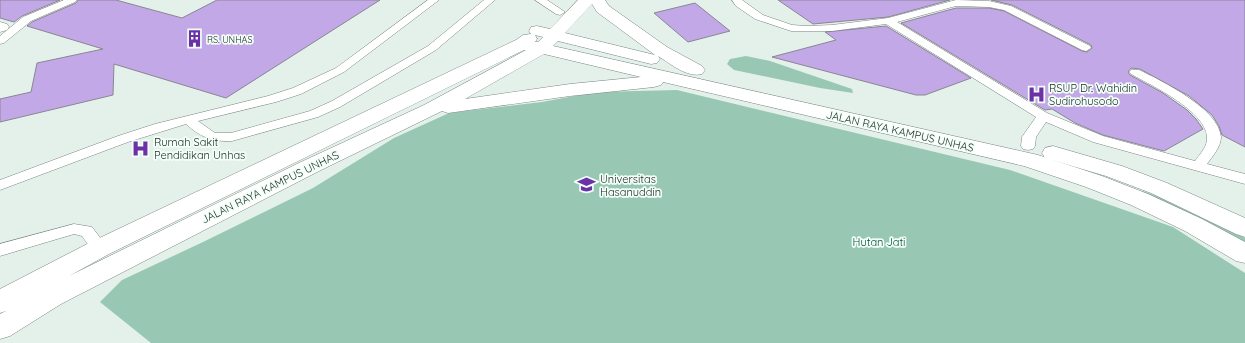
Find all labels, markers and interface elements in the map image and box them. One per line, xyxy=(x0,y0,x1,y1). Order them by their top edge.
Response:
building icon: RS. UNHAS xyxy=(184,29,204,49)
place label: RS. UNHAS xyxy=(207,34,253,45)
place label: RSUP Dr. Wahidin Sudirohusodo xyxy=(1049,81,1137,108)
hospital icon: RSUP Dr. Wahidin Sudirohusodo xyxy=(1026,84,1046,104)
street label: JALAN RAYA KAMPUS UNHAS xyxy=(825,107,975,155)
place label: Rumah Sakit Pendidikan Unhas xyxy=(154,135,245,162)
hospital icon: Rumah Sakit Pendidikan Unhas xyxy=(131,138,151,158)
street label: JALAN RAYA KAMPUS UNHAS xyxy=(199,148,341,226)
place label: Universitas Hasanuddin xyxy=(600,172,661,199)
school or university icon: Universitas Hasanuddin xyxy=(577,175,597,195)
park label: Hutan Jati xyxy=(853,235,905,249)

